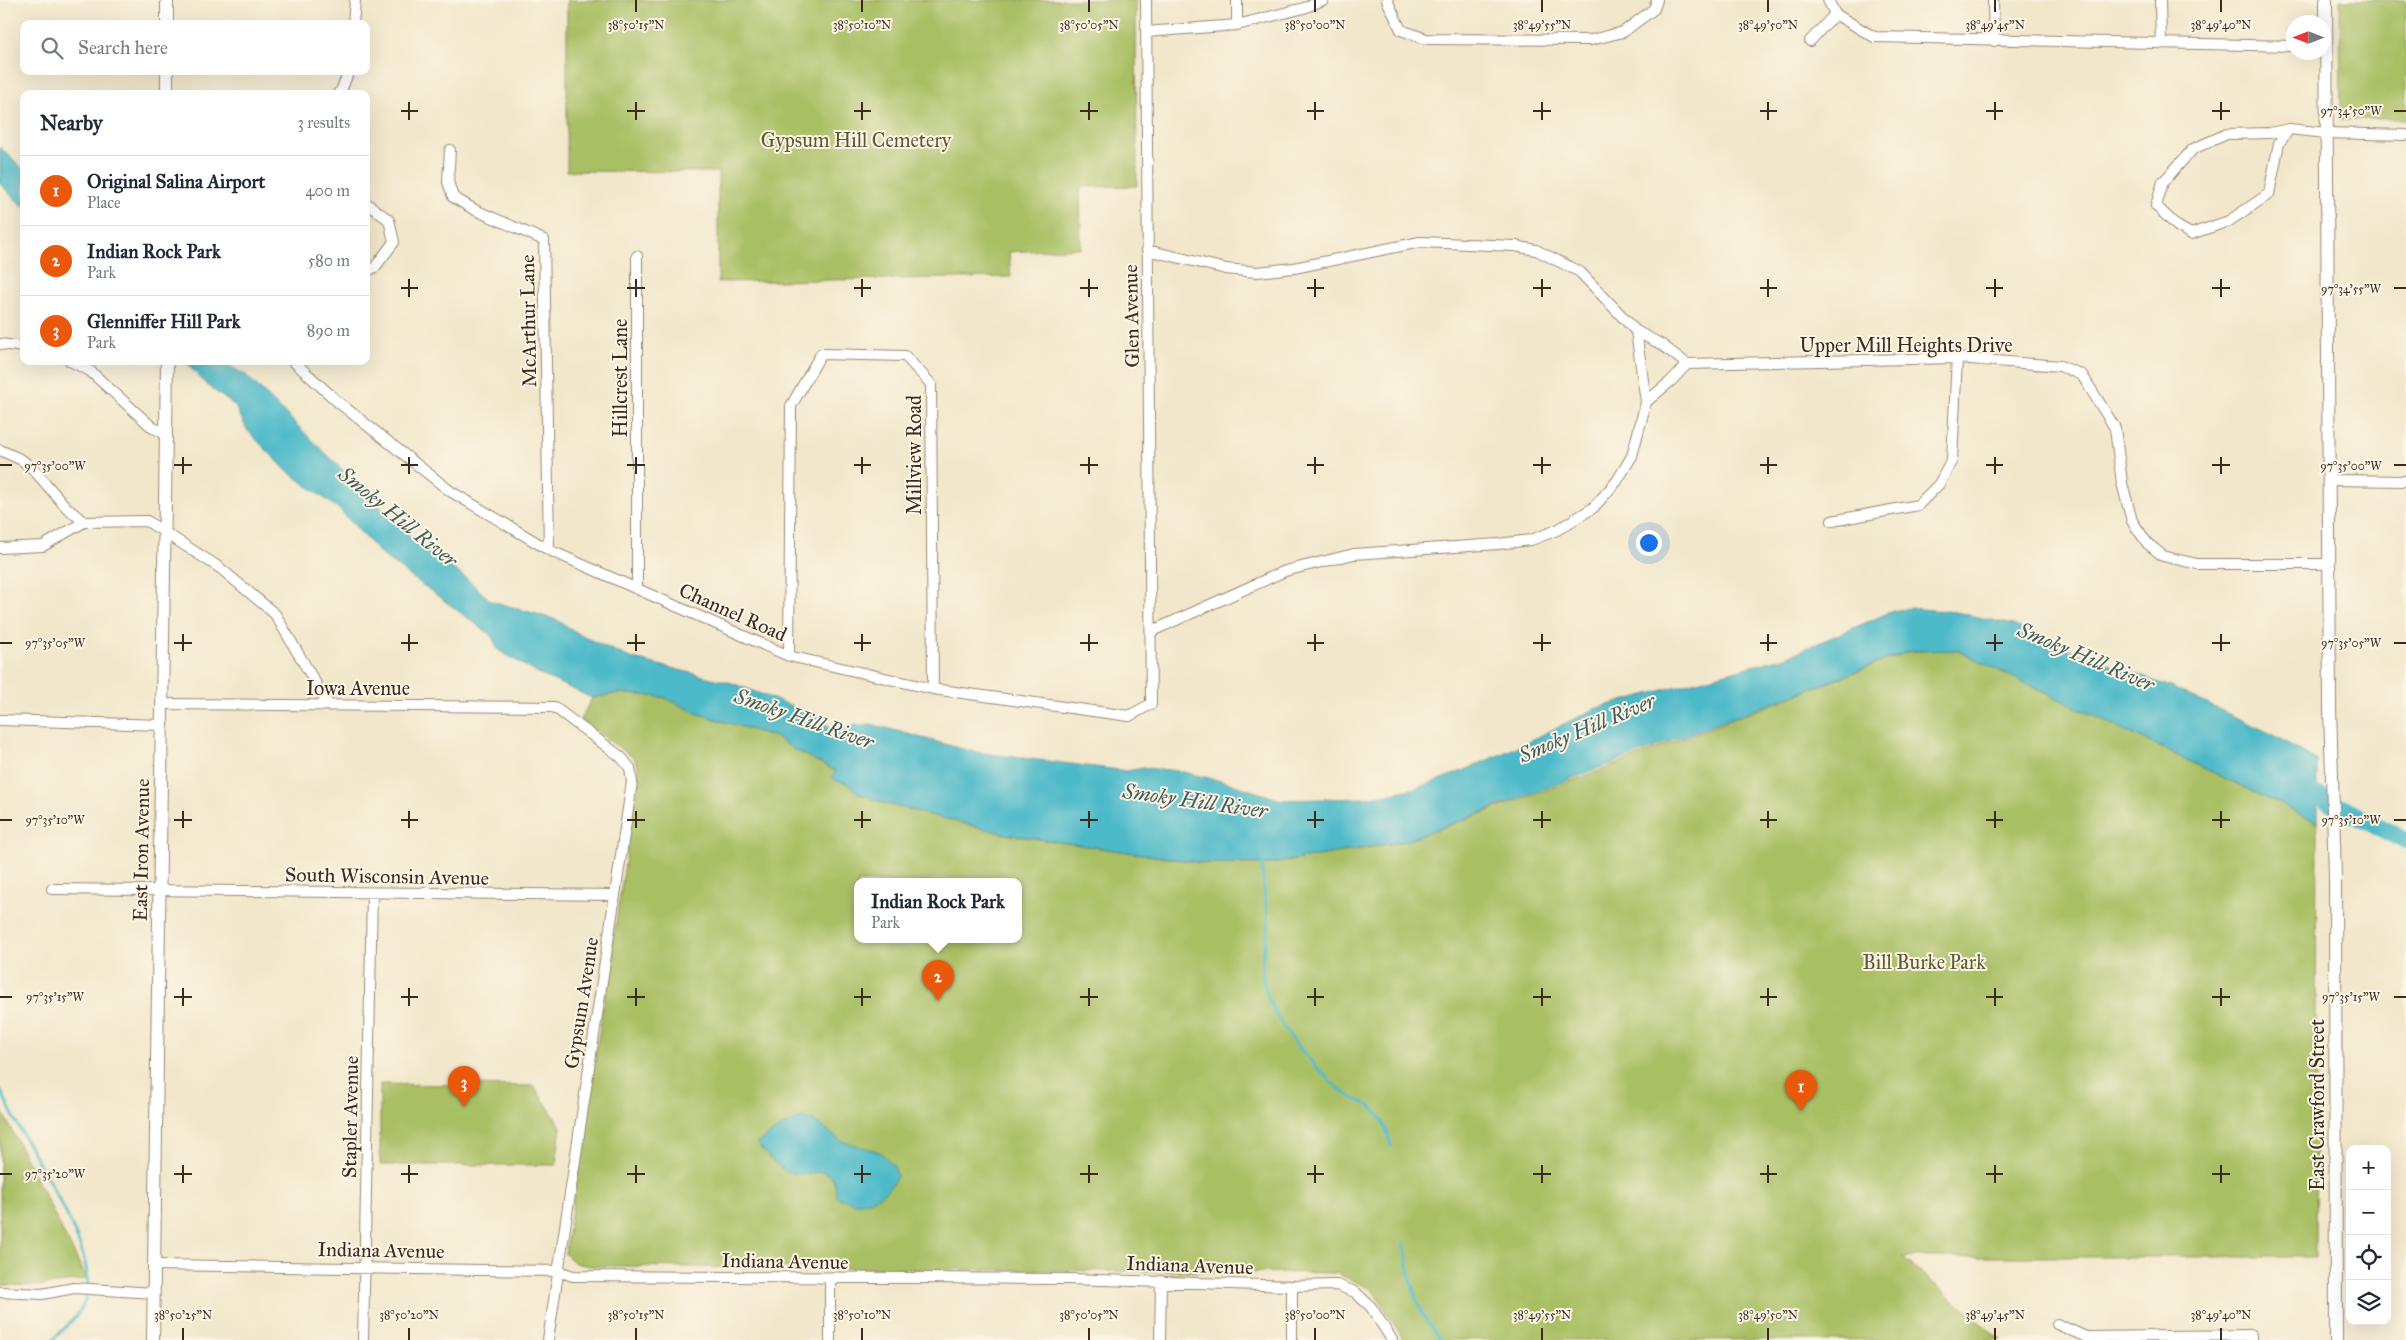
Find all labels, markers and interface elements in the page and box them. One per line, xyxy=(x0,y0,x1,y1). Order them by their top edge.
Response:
north arrow xyxy=(2286,15,2331,60)
text: 38°50'15"N xyxy=(607,18,665,32)
text: 38°50'10"N xyxy=(833,18,891,32)
text: 38°50'05"N xyxy=(1059,18,1119,32)
text: 38°50'00"N xyxy=(1285,18,1345,32)
text: 38°49'55"N xyxy=(1513,18,1571,32)
text: 38°49'50"N xyxy=(1738,18,1798,32)
text: 38°49'45"N xyxy=(1965,18,2025,32)
text: 38°49'40"N xyxy=(2190,18,2252,32)
search box xyxy=(20,20,370,75)
icon: search xyxy=(38,34,66,62)
text: Search here xyxy=(78,36,168,59)
text: 97°34'50"W xyxy=(2320,104,2382,118)
text: Nearby xyxy=(40,110,103,136)
text: 3 results xyxy=(297,113,350,132)
park label: Gypsum Hill Cemetery xyxy=(761,128,952,152)
text: Original Salina Airport xyxy=(87,170,265,193)
text: 1 xyxy=(53,181,59,200)
text: 400 m xyxy=(306,181,350,200)
text: Place xyxy=(87,193,121,212)
text: Indian Rock Park xyxy=(87,240,221,263)
text: 2 xyxy=(52,251,60,270)
text: 580 m xyxy=(308,251,350,270)
street label: McArthur Lane xyxy=(515,254,541,388)
text: Park xyxy=(87,263,116,282)
street label: Glen Avenue xyxy=(1118,264,1144,368)
text: 97°34'55"W xyxy=(2321,282,2382,296)
text: Glenniffer Hill Park xyxy=(87,310,241,333)
street label: Hillcrest Lane xyxy=(608,319,632,437)
text: 3 xyxy=(53,321,59,340)
text: 890 m xyxy=(307,321,350,340)
text: Park xyxy=(87,333,116,352)
street label: Upper Mill Heights Drive xyxy=(1799,333,2013,358)
street label: Millview Road xyxy=(902,395,926,515)
text: 97°35'00"W xyxy=(24,459,86,473)
text: 97°35'00"W xyxy=(2320,459,2382,473)
water label: Smoky Hill River xyxy=(332,460,464,574)
your location xyxy=(1636,530,1662,556)
street label: Channel Road xyxy=(675,578,791,646)
water label: Smoky Hill River xyxy=(2013,616,2159,698)
text: 97°35'05"W xyxy=(25,636,86,650)
text: 97°35'05"W xyxy=(2321,636,2382,650)
street label: Iowa Avenue xyxy=(306,676,410,700)
water label: Smoky Hill River xyxy=(730,683,878,755)
water label: Smoky Hill River xyxy=(1514,687,1660,769)
street label: East Iron Avenue xyxy=(128,778,154,922)
water label: Smoky Hill River xyxy=(1120,778,1270,824)
text: 97°35'10"W xyxy=(25,813,85,827)
text: 97°35'10"W xyxy=(2321,813,2381,827)
street label: South Wisconsin Avenue xyxy=(285,862,489,890)
popup xyxy=(854,878,1022,943)
text: Indian Rock Park xyxy=(871,890,1005,913)
text: Park xyxy=(871,913,900,932)
street label: Gypsum Avenue xyxy=(559,935,603,1071)
park label: Bill Burke Park xyxy=(1863,950,1986,974)
pin: 2 xyxy=(922,960,954,1001)
text: 97°35'15"W xyxy=(26,990,84,1004)
text: 97°35'15"W xyxy=(2322,990,2380,1004)
street label: East Crawford Street xyxy=(2305,1019,2329,1191)
street label: Stapler Avenue xyxy=(337,1056,363,1178)
pin: 3 xyxy=(448,1066,480,1107)
pin: 1 xyxy=(1785,1070,1817,1111)
map controls xyxy=(2346,1145,2391,1325)
button: + xyxy=(2346,1145,2391,1190)
text: 97°35'20"W xyxy=(25,1167,86,1181)
button: − xyxy=(2346,1190,2391,1235)
button: locate xyxy=(2346,1235,2391,1280)
street label: Indiana Avenue xyxy=(317,1237,445,1263)
street label: Indiana Avenue xyxy=(721,1248,849,1274)
street label: Indiana Avenue xyxy=(1126,1251,1254,1279)
button: layers xyxy=(2346,1280,2391,1325)
text: 38°50'25"N xyxy=(154,1308,212,1322)
text: 38°50'20"N xyxy=(379,1308,439,1322)
text: 38°50'15"N xyxy=(607,1308,665,1322)
text: 38°50'10"N xyxy=(833,1308,891,1322)
text: 38°50'05"N xyxy=(1059,1308,1119,1322)
text: 38°50'00"N xyxy=(1285,1308,1345,1322)
text: 38°49'55"N xyxy=(1513,1308,1571,1322)
text: 38°49'50"N xyxy=(1738,1308,1798,1322)
text: 38°49'45"N xyxy=(1965,1308,2025,1322)
text: 38°49'40"N xyxy=(2190,1308,2252,1322)

